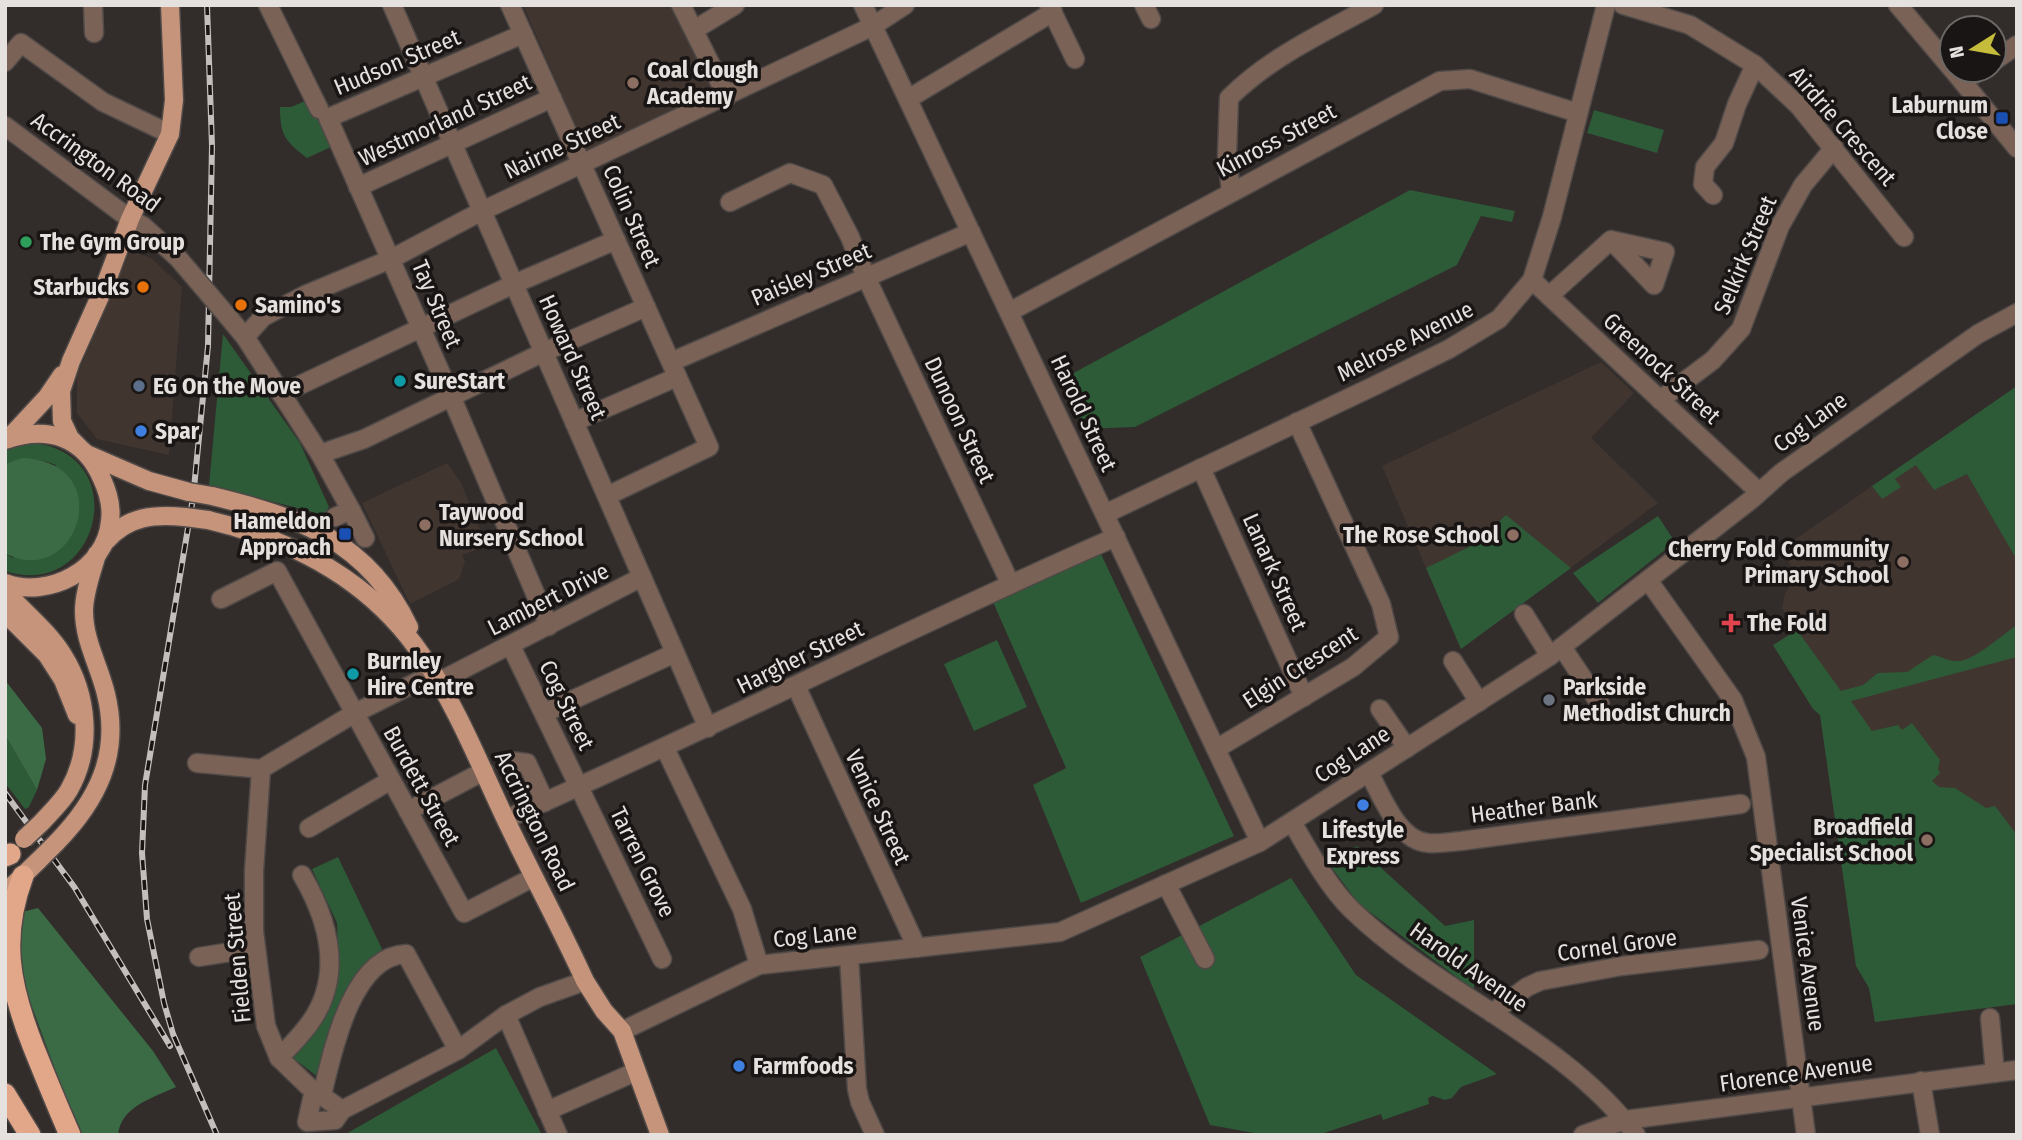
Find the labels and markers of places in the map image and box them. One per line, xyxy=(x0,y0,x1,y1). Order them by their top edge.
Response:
place label: Coal Clough Academy xyxy=(646,56,759,110)
marker: Coal Clough Academy xyxy=(625,75,641,91)
place label: Laburnum Close xyxy=(1892,91,1988,145)
marker: Laburnum Close xyxy=(1994,110,2010,126)
place label: The Gym Group xyxy=(40,228,185,256)
marker: The Gym Group xyxy=(18,234,34,250)
place label: Starbucks xyxy=(33,273,129,301)
marker: Starbucks xyxy=(135,279,151,295)
place label: Samino's xyxy=(255,291,341,319)
marker: Samino's xyxy=(233,297,249,313)
place label: SureStart xyxy=(414,367,506,395)
place label: EG On the Move xyxy=(153,372,301,400)
marker: SureStart xyxy=(392,373,408,389)
marker: EG On the Move xyxy=(131,378,147,394)
place label: Spar xyxy=(155,417,200,445)
marker: Spar xyxy=(133,423,149,439)
place label: Taywood Nursery School xyxy=(439,498,584,552)
place label: Hameldon Approach xyxy=(233,507,331,561)
marker: Taywood Nursery School xyxy=(417,517,433,533)
place label: The Rose School xyxy=(1343,521,1500,549)
marker: Hameldon Approach xyxy=(337,526,353,542)
marker: The Rose School xyxy=(1505,527,1521,543)
place label: Cherry Fold Community Primary School xyxy=(1668,535,1890,589)
marker: Cherry Fold Community Primary School xyxy=(1895,554,1911,570)
place label: The Fold xyxy=(1747,609,1827,637)
marker: The Fold xyxy=(1721,613,1741,633)
place label: Burnley Hire Centre xyxy=(367,647,474,701)
marker: Burnley Hire Centre xyxy=(345,666,361,682)
place label: Parkside Methodist Church xyxy=(1563,673,1731,727)
marker: Parkside Methodist Church xyxy=(1541,692,1557,708)
marker: Lifestyle Express xyxy=(1355,797,1371,813)
place label: Broadfield Specialist School xyxy=(1750,813,1914,867)
place label: Lifestyle Express xyxy=(1322,816,1405,870)
marker: Broadfield Specialist School xyxy=(1919,832,1935,848)
place label: Farmfoods xyxy=(753,1052,854,1080)
marker: Farmfoods xyxy=(731,1058,747,1074)

